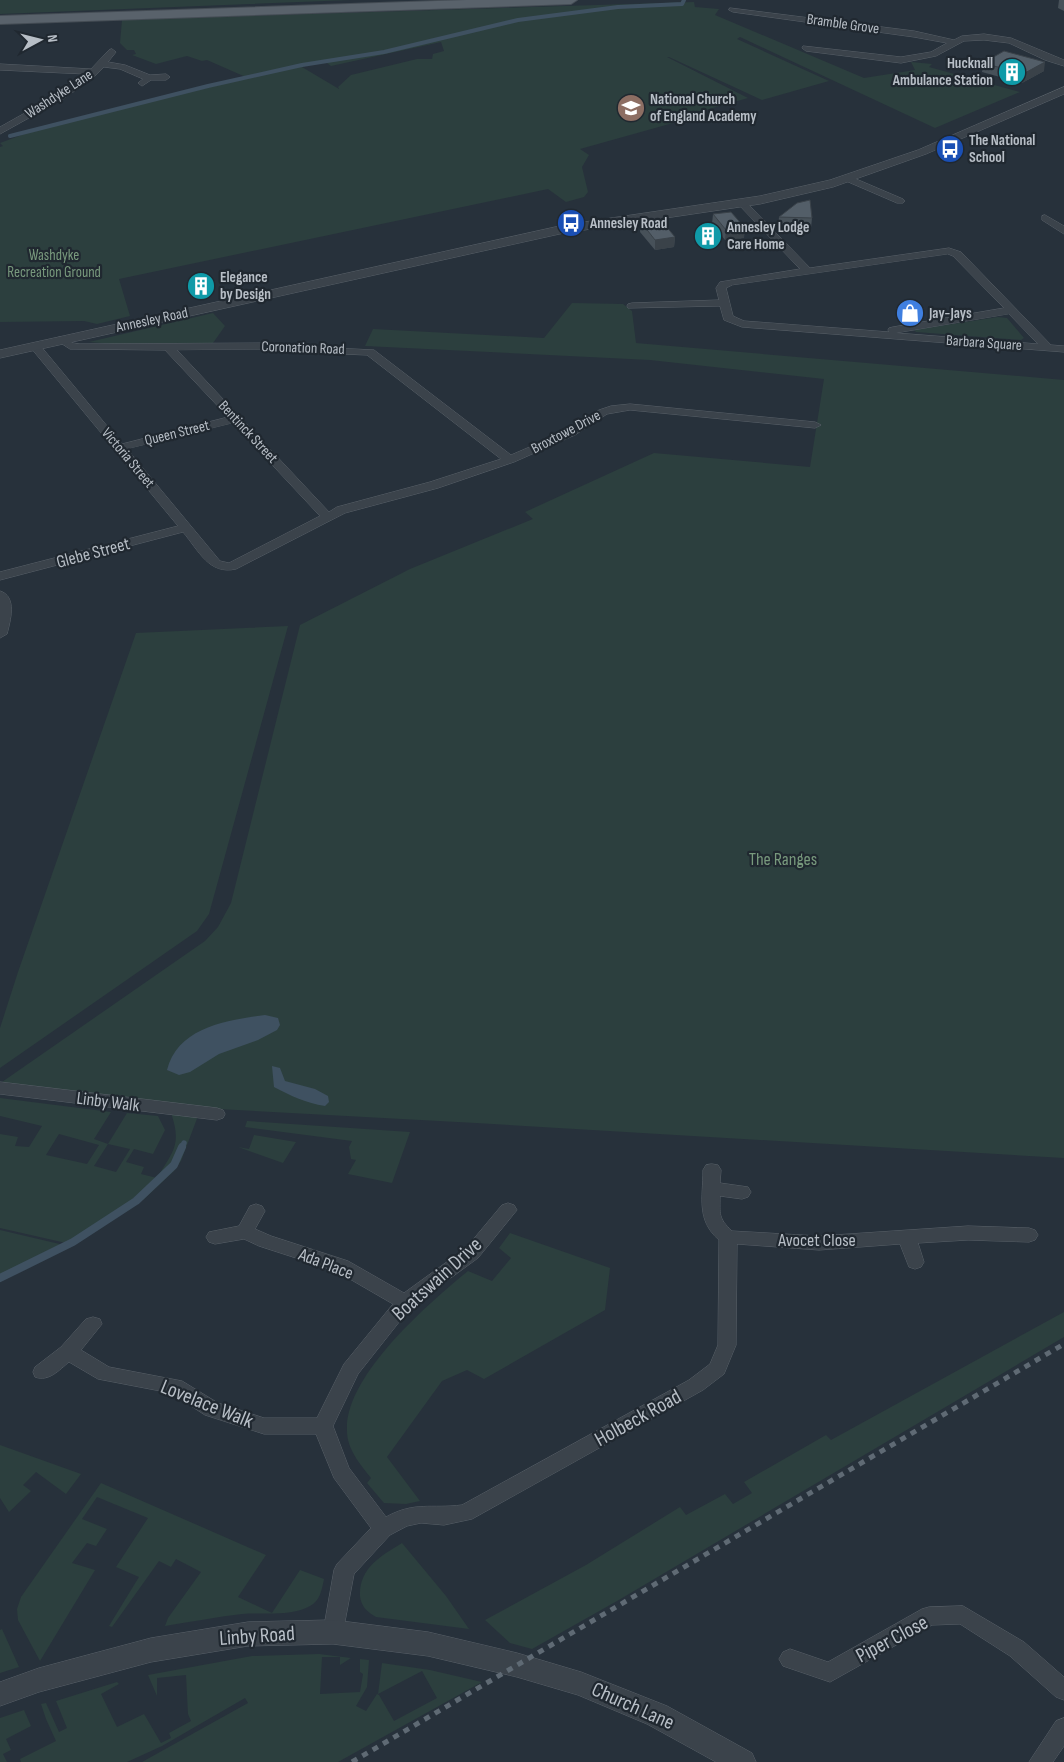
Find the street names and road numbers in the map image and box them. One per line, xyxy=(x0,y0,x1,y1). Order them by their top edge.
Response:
street label: Bramble Grove xyxy=(806,10,880,38)
street label: Washdyke Lane xyxy=(22,65,96,123)
street label: Annesley Road xyxy=(113,303,190,337)
street label: Barbara Square xyxy=(946,331,1022,355)
street label: Coronation Road xyxy=(261,337,345,359)
street label: Bentinck Street xyxy=(214,397,282,468)
street label: Broxtowe Drive xyxy=(528,406,604,458)
street label: Queen Street xyxy=(143,416,212,450)
street label: Victoria Street xyxy=(97,424,159,492)
street label: Glebe Street xyxy=(54,533,133,573)
street label: Linby Walk xyxy=(75,1088,141,1116)
street label: Avocet Close xyxy=(777,1230,856,1251)
street label: Boatswain Drive xyxy=(387,1232,487,1326)
street label: Ada Place xyxy=(295,1244,356,1284)
street label: Lovelace Walk xyxy=(157,1374,257,1434)
street label: Holbeck Road xyxy=(590,1384,686,1452)
street label: Piper Close xyxy=(852,1610,932,1668)
street label: Linby Road xyxy=(218,1621,296,1651)
street label: Church Lane xyxy=(588,1677,678,1735)

